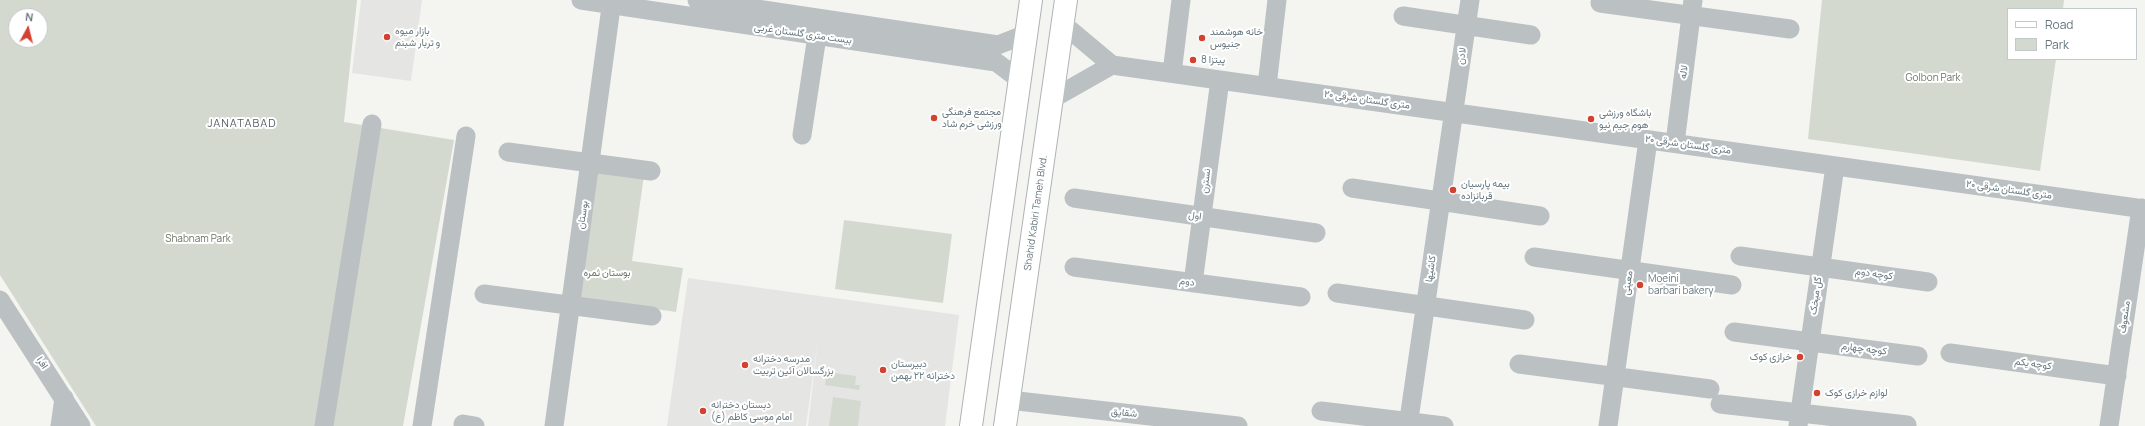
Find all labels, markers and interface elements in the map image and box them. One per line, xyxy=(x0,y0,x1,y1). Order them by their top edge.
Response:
north arrow xyxy=(8,8,48,48)
legend xyxy=(2007,8,2137,60)
text: N xyxy=(25,9,34,25)
text: Road xyxy=(2045,16,2073,33)
street label: بیست متری گلستان غربی xyxy=(753,21,853,47)
place label: بازار میوه و تربار شبنم xyxy=(395,25,440,48)
place label: خانه هوشمند جنیوس xyxy=(1210,26,1263,50)
marker: بازار میوه و تربار شبنم xyxy=(382,32,392,42)
marker: خانه هوشمند جنیوس xyxy=(1197,33,1207,43)
text: Park xyxy=(2045,36,2069,53)
street label: لادن xyxy=(1455,47,1469,65)
place label: پیتزا 8 xyxy=(1201,54,1225,66)
marker: پیتزا 8 xyxy=(1188,55,1198,65)
street label: لاله xyxy=(1677,64,1691,80)
park label: Golbon Park xyxy=(1905,72,1961,84)
street label: ۲۰ متری گلستان شرقی xyxy=(1323,88,1411,112)
place label: مجتمع فرهنگی ورزشی خرم شاد xyxy=(942,106,1002,130)
place label: باشگاه ورزشی هوم جیم نیو xyxy=(1599,107,1652,130)
marker: مجتمع فرهنگی ورزشی خرم شاد xyxy=(929,113,939,123)
marker: باشگاه ورزشی هوم جیم نیو xyxy=(1586,114,1596,124)
district label: JANATABAD xyxy=(207,117,277,131)
street label: ۲۰ متری گلستان شرقی xyxy=(1644,133,1732,157)
street label: Shahid Kabiri Tameh Blvd. xyxy=(1022,155,1050,271)
street label: نسترن xyxy=(1199,168,1213,194)
place label: بیمه پارسیان قربانزاده xyxy=(1461,178,1510,202)
street label: ۲۰ متری گلستان شرقی xyxy=(1965,178,2053,202)
marker: بیمه پارسیان قربانزاده xyxy=(1448,185,1458,195)
street label: بوستان xyxy=(575,200,591,230)
street label: اول xyxy=(1188,209,1202,223)
park label: Shabnam Park xyxy=(165,233,231,245)
street label: کاشیها xyxy=(1423,255,1439,283)
street label: کوچه دوم xyxy=(1854,265,1894,283)
park label: بوستان ثمره xyxy=(583,267,631,279)
street label: معینی xyxy=(1620,270,1636,296)
place label: Moeini barbari bakery xyxy=(1648,273,1713,296)
street label: دوم xyxy=(1179,275,1195,289)
street label: گل میخک xyxy=(1807,276,1825,316)
marker: Moeini barbari bakery xyxy=(1635,280,1645,290)
street label: مشعوف xyxy=(2117,300,2133,334)
street label: کوچه چهارم xyxy=(1841,340,1887,358)
place label: خرازی کوک xyxy=(1750,351,1792,363)
marker: خرازی کوک xyxy=(1795,352,1805,362)
place label: مدرسه دخترانه بزرگسالان آئین تربیت xyxy=(753,353,834,376)
street label: افرا xyxy=(34,355,50,371)
street label: کوچه یکم xyxy=(2014,355,2052,373)
place label: دبیرستان دخترانه ۲۲ بهمن xyxy=(891,358,955,382)
marker: مدرسه دخترانه بزرگسالان آئین تربیت xyxy=(740,360,750,370)
marker: دبیرستان دخترانه ۲۲ بهمن xyxy=(878,365,888,375)
place label: لوازم خرازی کوک xyxy=(1825,387,1888,399)
marker: لوازم خرازی کوک xyxy=(1812,388,1822,398)
place label: دبستان دخترانه امام موسی کاظم (ع) xyxy=(711,399,792,422)
marker: دبستان دخترانه امام موسی کاظم (ع) xyxy=(698,406,708,416)
street label: شقایق xyxy=(1110,406,1138,420)

